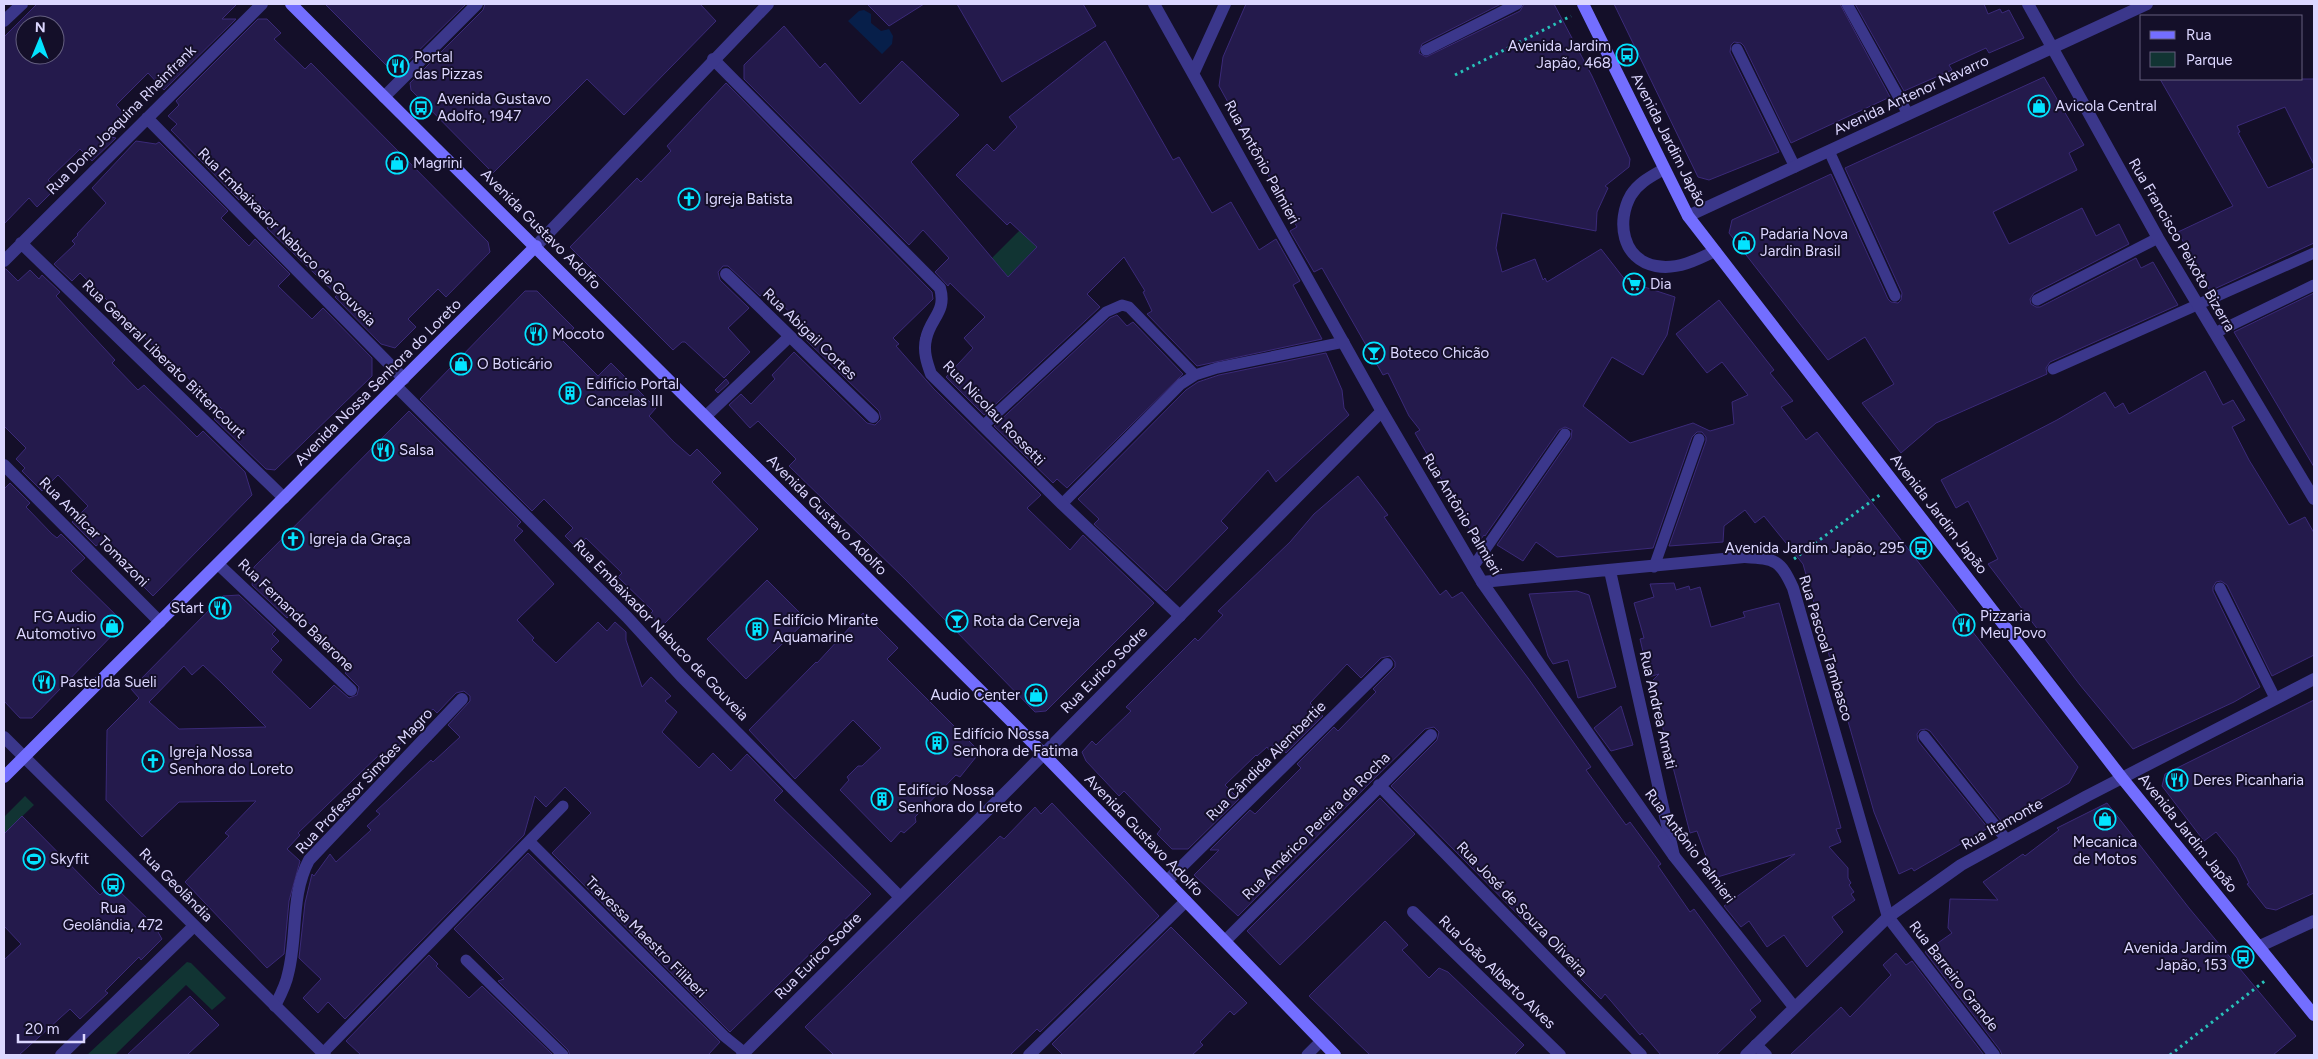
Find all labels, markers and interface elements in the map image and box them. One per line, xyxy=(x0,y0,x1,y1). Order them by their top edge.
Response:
north arrow xyxy=(15,15,65,65)
legend xyxy=(2140,15,2303,80)
text: N xyxy=(35,19,46,36)
text: Rua xyxy=(2186,26,2211,44)
place label: Avenida Jardim Japão, 468 xyxy=(1508,37,1611,72)
street label: Rua Dona Joaquina Rheinfrank xyxy=(43,41,200,198)
bus stop icon: Avenida Jardim Japão, 468 xyxy=(1615,43,1639,67)
place label: Portal das Pizzas xyxy=(414,48,483,83)
street label: Avenida Antenor Navarro xyxy=(1831,51,1992,139)
text: Parque xyxy=(2186,51,2233,69)
restaurant icon: Portal das Pizzas xyxy=(386,54,410,78)
street label: Avenida Jardim Japão xyxy=(1627,70,1711,210)
place label: Avenida Gustavo Adolfo, 1947 xyxy=(437,90,551,125)
shop icon: Avicola Central xyxy=(2027,94,2051,118)
bus stop icon: Avenida Gustavo Adolfo, 1947 xyxy=(409,96,433,120)
street label: Rua Antônio Palmieri xyxy=(1221,97,1303,227)
place label: Avicola Central xyxy=(2055,97,2157,115)
street label: Rua Embaixador Nabuco de Gouveia xyxy=(194,144,380,330)
shop icon: Magrini xyxy=(385,151,409,175)
place label: Magrini xyxy=(413,154,463,172)
street label: Rua Francisco Peixoto Bizerra xyxy=(2125,155,2239,335)
street label: Avenida Gustavo Adolfo xyxy=(477,165,605,293)
church icon: Igreja Batista xyxy=(677,187,701,211)
place label: Igreja Batista xyxy=(705,190,793,208)
place label: Padaria Nova Jardin Brasil xyxy=(1760,225,1848,260)
shop icon: Padaria Nova Jardin Brasil xyxy=(1732,231,1756,255)
supermarket icon: Dia xyxy=(1622,272,1646,296)
place label: Dia xyxy=(1650,275,1671,293)
street label: Rua General Liberato Bittencourt xyxy=(78,276,250,442)
street label: Rua Abigail Cortes xyxy=(759,284,861,384)
street label: Avenida Nossa Senhora do Loreto xyxy=(291,295,465,469)
restaurant icon: Mocoto xyxy=(524,322,548,346)
place label: Mocoto xyxy=(552,325,605,343)
bar icon: Boteco Chicão xyxy=(1362,341,1386,365)
place label: Boteco Chicão xyxy=(1390,344,1490,362)
shop icon: O Boticário xyxy=(449,352,473,376)
place label: O Boticário xyxy=(477,355,553,373)
street label: Rua Nicolau Rossetti xyxy=(939,357,1049,469)
place label: Edifício Portal Cancelas III xyxy=(586,375,679,410)
building icon: Edifício Portal Cancelas III xyxy=(558,381,582,405)
restaurant icon: Salsa xyxy=(371,438,395,462)
place label: Salsa xyxy=(399,441,434,459)
street label: Rua Antônio Palmieri xyxy=(1419,450,1505,578)
street label: Avenida Jardim Japão xyxy=(1886,450,1992,578)
street label: Avenida Gustavo Adolfo xyxy=(763,451,891,579)
street label: Rua Amílcar Tomazoni xyxy=(35,473,153,591)
church icon: Igreja da Graça xyxy=(281,527,305,551)
place label: Igreja da Graça xyxy=(309,530,411,548)
street label: Rua Embaixador Nabuco de Gouveia xyxy=(570,536,752,724)
bus stop icon: Avenida Jardim Japão, 295 xyxy=(1909,536,1933,560)
place label: Avenida Jardim Japão, 295 xyxy=(1725,539,1905,557)
street label: Rua Fernando Balerone xyxy=(234,555,358,675)
street label: Rua Pascoal Tambasco xyxy=(1795,573,1857,723)
restaurant icon: Start xyxy=(208,596,232,620)
place label: Start xyxy=(171,599,204,617)
place label: Pizzaria Meu Povo xyxy=(1980,607,2047,642)
place label: FG Audio Automotivo xyxy=(16,608,96,643)
bar icon: Rota da Cerveja xyxy=(945,609,969,633)
place label: Edifício Mirante Aquamarine xyxy=(773,611,878,646)
place label: Rota da Cerveja xyxy=(973,612,1080,630)
restaurant icon: Pizzaria Meu Povo xyxy=(1952,613,1976,637)
shop icon: FG Audio Automotivo xyxy=(100,614,124,638)
building icon: Edifício Mirante Aquamarine xyxy=(745,617,769,641)
street label: Rua Eurico Sodre xyxy=(1057,623,1151,717)
street label: Rua Andrea Amati xyxy=(1636,649,1680,771)
restaurant icon: Pastel da Sueli xyxy=(32,670,56,694)
place label: Pastel da Sueli xyxy=(60,673,157,691)
shop icon: Audio Center xyxy=(1024,683,1048,707)
place label: Audio Center xyxy=(931,686,1020,704)
street label: Rua Cândida Alembertie xyxy=(1202,697,1330,825)
street label: Rua Professor Simões Magro xyxy=(292,704,436,858)
place label: Edifício Nossa Senhora de Fatima xyxy=(953,725,1078,760)
building icon: Edifício Nossa Senhora de Fatima xyxy=(925,731,949,755)
place label: Igreja Nossa Senhora do Loreto xyxy=(169,743,294,778)
street label: Rua Américo Pereira da Rocha xyxy=(1238,748,1394,904)
church icon: Igreja Nossa Senhora do Loreto xyxy=(141,749,165,773)
restaurant icon: Deres Picanharia xyxy=(2165,768,2189,792)
street label: Avenida Gustavo Adolfo xyxy=(1081,770,1207,900)
street label: Avenida Jardim Japão xyxy=(2135,770,2242,896)
place label: Deres Picanharia xyxy=(2193,771,2304,789)
place label: Edifício Nossa Senhora do Loreto xyxy=(898,781,1023,816)
street label: Rua Antônio Palmieri xyxy=(1641,785,1739,907)
building icon: Edifício Nossa Senhora do Loreto xyxy=(870,787,894,811)
street label: Rua Itamonte xyxy=(1958,794,2046,854)
shop icon: Mecanica de Motos xyxy=(2093,807,2117,831)
place label: Mecanica de Motos xyxy=(2073,833,2137,868)
street label: Rua José de Souza Oliveira xyxy=(1453,838,1591,980)
street label: Rua Geolândia xyxy=(135,844,217,926)
sports icon: Skyfit xyxy=(22,847,46,871)
place label: Skyfit xyxy=(50,850,89,868)
bus stop icon: Rua Geolândia, 472 xyxy=(101,873,125,897)
street label: Travessa Maestro Filiberi xyxy=(582,873,710,1001)
place label: Rua Geolândia, 472 xyxy=(63,899,163,934)
street label: Rua Eurico Sodre xyxy=(771,909,865,1003)
street label: Rua João Alberto Alves xyxy=(1435,912,1559,1032)
street label: Rua Barreiro Grande xyxy=(1905,917,2003,1035)
place label: Avenida Jardim Japão, 153 xyxy=(2124,939,2227,974)
bus stop icon: Avenida Jardim Japão, 153 xyxy=(2231,945,2255,969)
scale bar xyxy=(18,1012,84,1044)
text: 20 m xyxy=(25,1020,59,1038)

